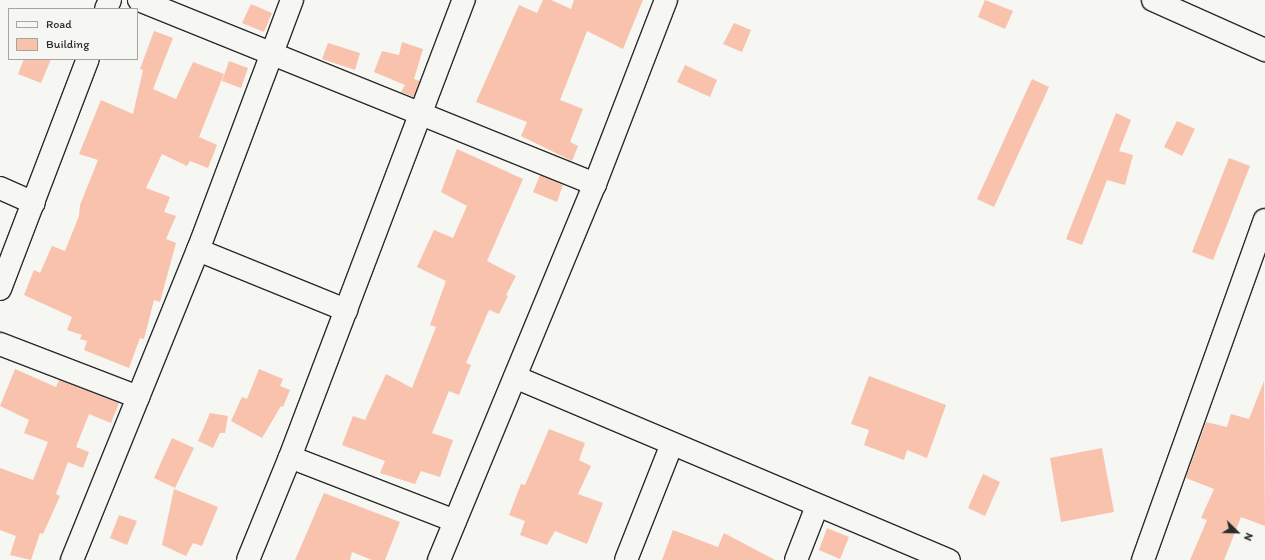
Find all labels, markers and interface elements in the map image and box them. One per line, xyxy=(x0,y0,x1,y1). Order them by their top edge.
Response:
legend xyxy=(8,8,138,60)
text: Road xyxy=(46,17,72,31)
text: Building xyxy=(46,37,89,51)
north arrow xyxy=(1217,512,1257,552)
text: N xyxy=(1241,531,1256,543)

